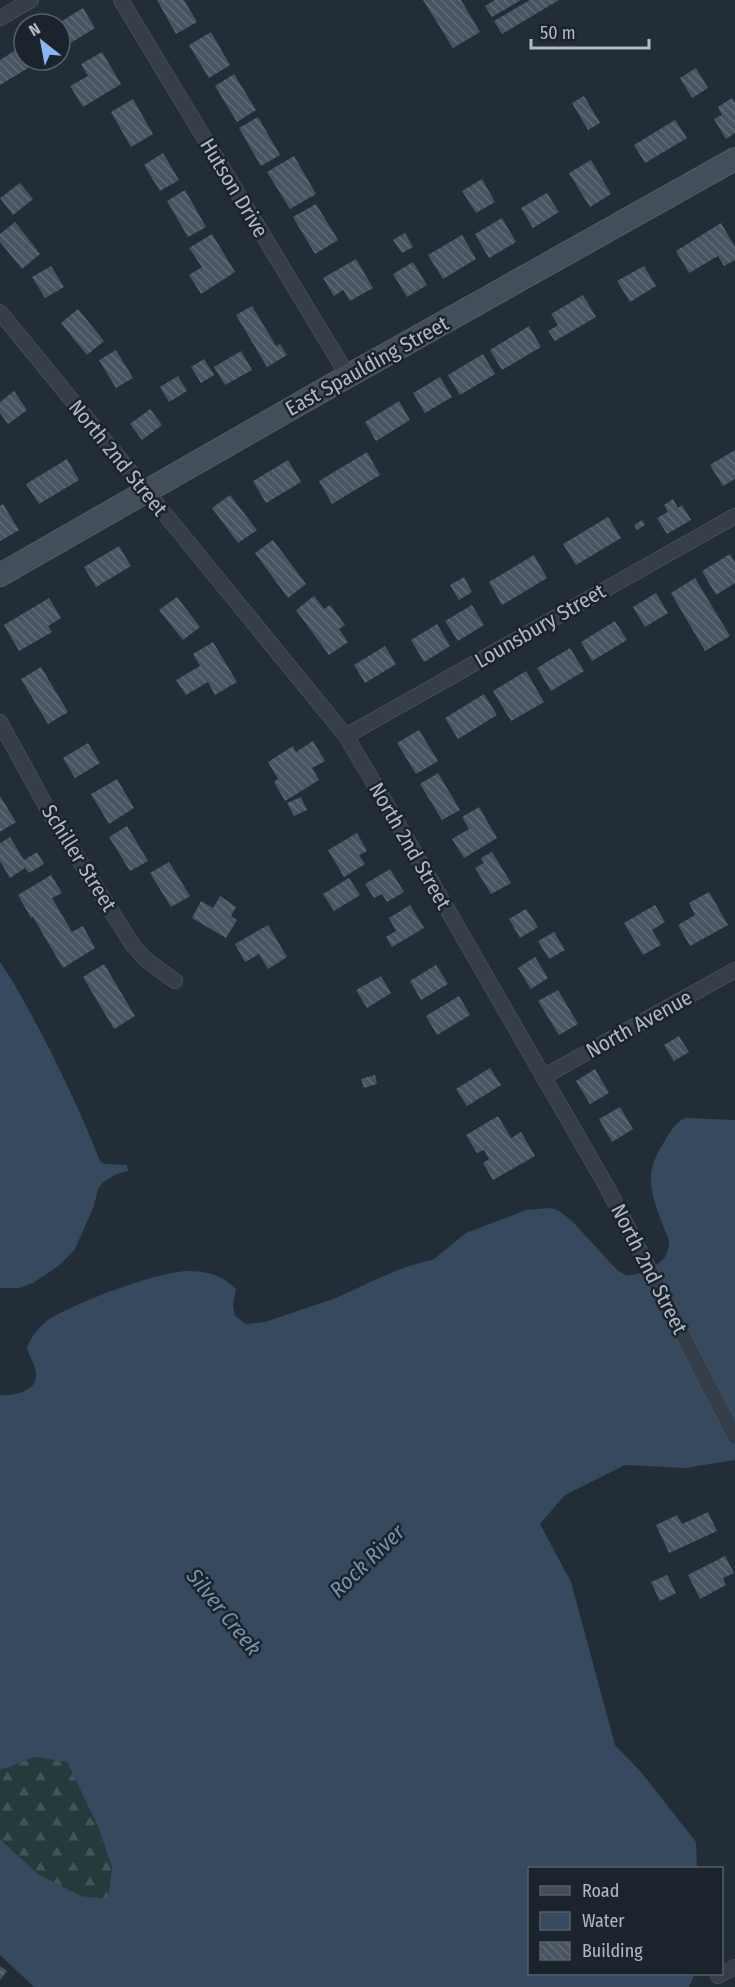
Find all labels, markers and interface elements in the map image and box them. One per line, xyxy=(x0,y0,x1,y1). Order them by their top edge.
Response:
north arrow xyxy=(12,12,72,72)
scale bar xyxy=(531,12,650,50)
text: N xyxy=(26,19,44,40)
text: 50 m xyxy=(540,22,576,44)
street label: Hutson Drive xyxy=(194,134,274,242)
street label: East Spaulding Street xyxy=(281,310,453,422)
street label: North 2nd Street xyxy=(63,395,173,522)
street label: Lounsbury Street xyxy=(470,578,610,674)
street label: North 2nd Street xyxy=(363,778,457,914)
street label: Schiller Street xyxy=(36,800,122,916)
street label: North Avenue xyxy=(581,984,697,1064)
street label: North 2nd Street xyxy=(605,1200,693,1338)
water label: Rock River xyxy=(324,1518,411,1603)
water label: Silver Creek xyxy=(180,1562,267,1661)
legend xyxy=(528,1867,723,1975)
text: Road xyxy=(582,1880,619,1902)
text: Water xyxy=(582,1910,625,1932)
text: Building xyxy=(582,1940,643,1962)

